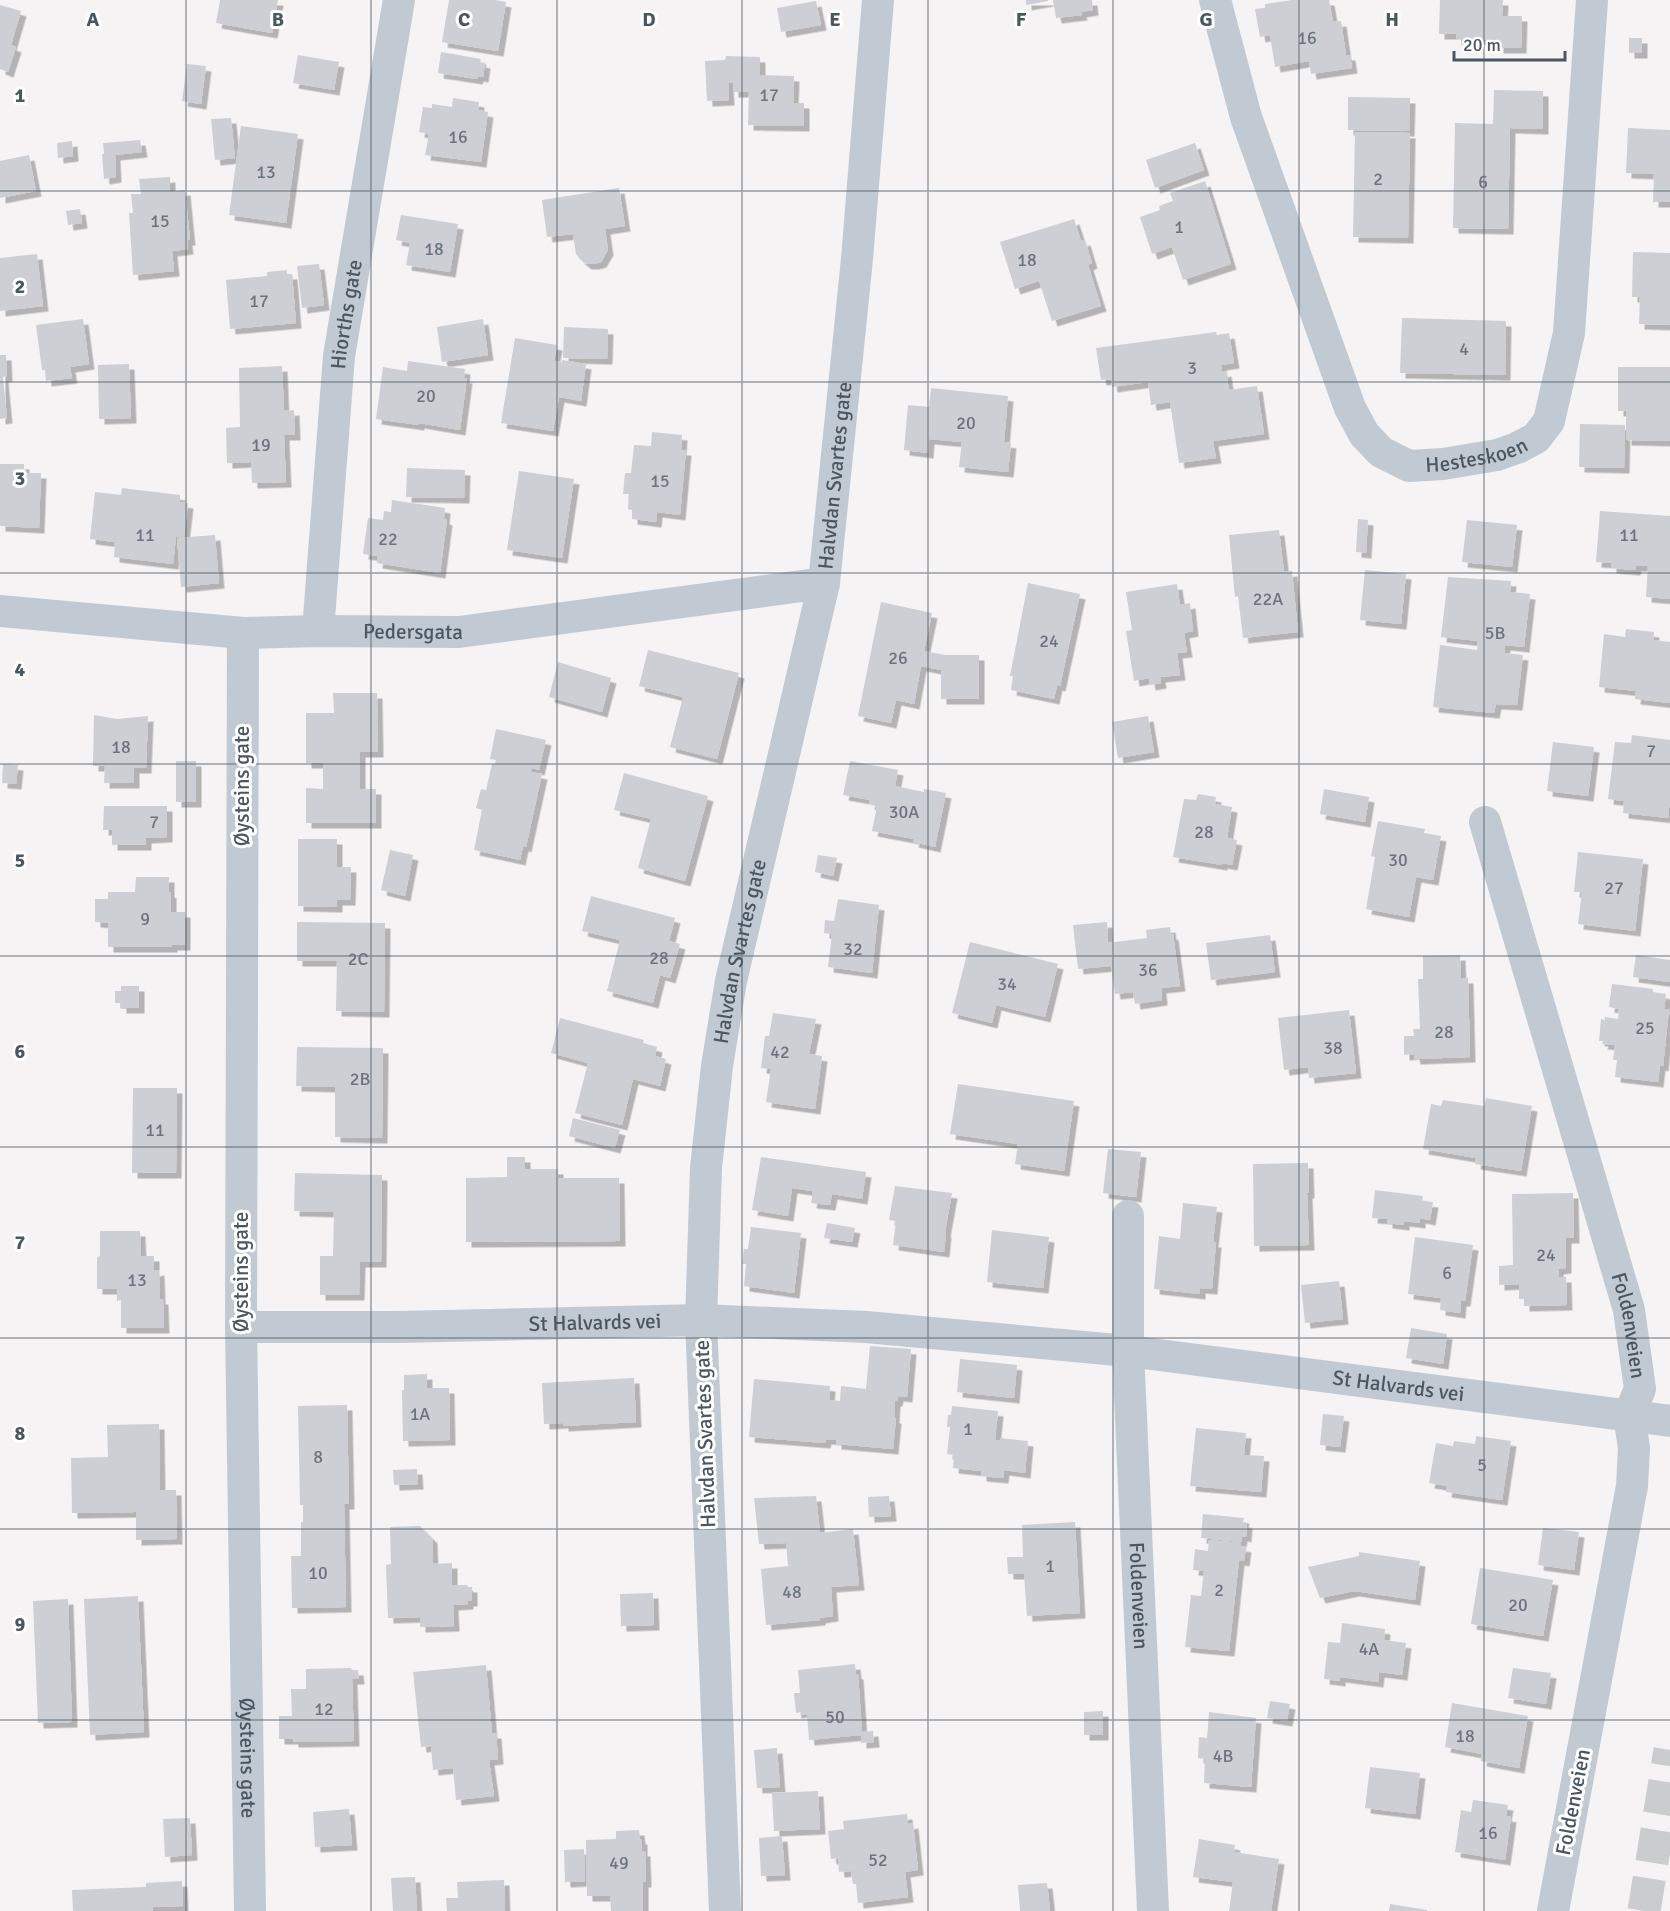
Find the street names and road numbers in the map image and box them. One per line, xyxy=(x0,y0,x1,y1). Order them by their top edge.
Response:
street label: Hiorths gate xyxy=(325,258,368,370)
street label: Halvdan Svartes gate xyxy=(812,381,857,571)
street label: Hesteskoen xyxy=(1425,432,1532,478)
street label: Pedersgata xyxy=(363,618,463,645)
street label: Øysteins gate xyxy=(229,726,255,846)
street label: Halvdan Svartes gate xyxy=(708,856,772,1046)
street label: Øysteins gate xyxy=(228,1212,254,1332)
street label: Foldenveien xyxy=(1606,1269,1651,1380)
street label: St Halvards vei xyxy=(528,1308,662,1337)
street label: Halvdan Svartes gate xyxy=(689,1339,721,1529)
street label: St Halvards vei xyxy=(1331,1365,1466,1407)
street label: Foldenveien xyxy=(1124,1541,1154,1650)
street label: Øysteins gate xyxy=(234,1697,262,1819)
street label: Foldenveien xyxy=(1550,1747,1596,1857)

